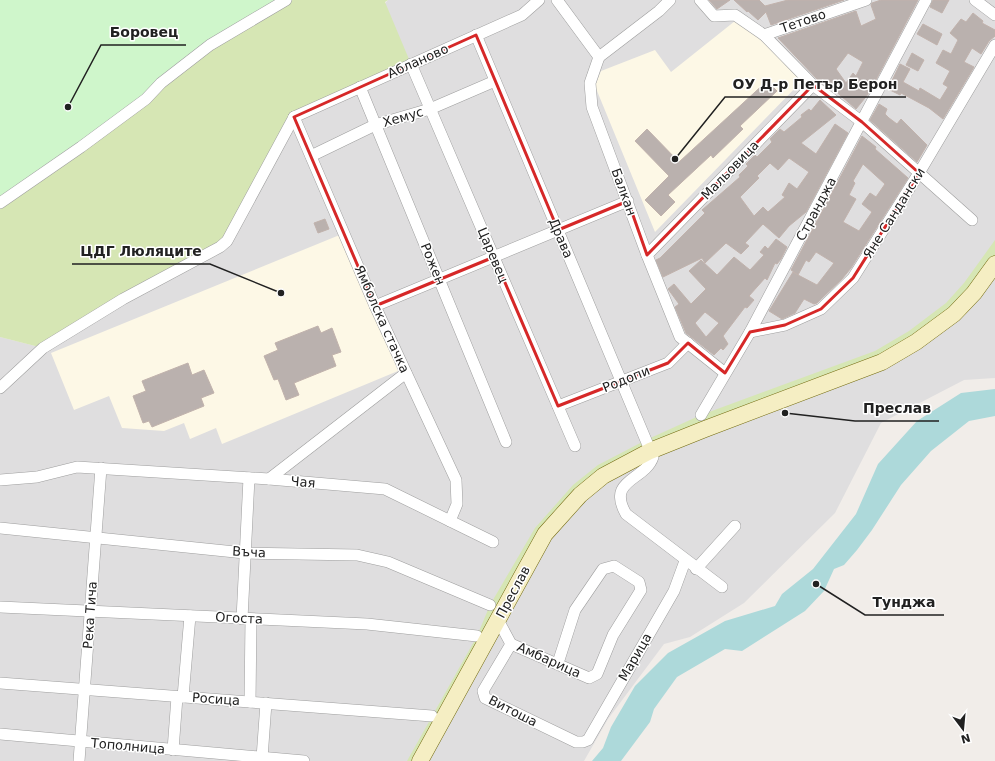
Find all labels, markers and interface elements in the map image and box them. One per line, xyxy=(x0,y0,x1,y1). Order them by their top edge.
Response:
street label: Тетово xyxy=(777,6,828,36)
callout: Боровец xyxy=(101,19,186,45)
text: Боровец xyxy=(110,24,178,40)
street label: Абланово xyxy=(385,41,451,81)
callout: ОУ Д-р Петър Берон xyxy=(725,71,906,97)
text: ОУ Д-р Петър Берон xyxy=(733,76,897,92)
street label: Хемус xyxy=(381,104,425,130)
street label: Мальовица xyxy=(698,137,762,203)
street label: Яне Сандански xyxy=(860,165,928,261)
street label: Балкан xyxy=(608,166,640,218)
street label: Странджа xyxy=(793,175,839,243)
street label: Драва xyxy=(546,216,576,260)
street label: Царевец xyxy=(475,225,511,285)
callout: ЦДГ Люляците xyxy=(72,238,210,264)
street label: Рожен xyxy=(418,241,448,287)
text: ЦДГ Люляците xyxy=(80,243,202,259)
street label: Ямболска стачка xyxy=(351,263,413,375)
street label: Родопи xyxy=(600,363,652,395)
callout: Преслав xyxy=(855,395,939,421)
text: Преслав xyxy=(863,400,931,416)
street label: Чая xyxy=(290,473,316,491)
street label: Въча xyxy=(232,544,266,560)
street label: Преслав xyxy=(493,563,533,621)
street label: Река Тича xyxy=(80,581,100,649)
callout: Тунджа xyxy=(865,589,944,615)
text: Тунджа xyxy=(872,594,936,610)
street label: Огоста xyxy=(215,609,263,627)
street label: Марица xyxy=(615,630,655,684)
street label: Амбарица xyxy=(515,639,583,681)
street label: Росица xyxy=(191,690,241,708)
street label: Витоша xyxy=(486,692,540,730)
north arrow xyxy=(943,709,983,749)
text: N xyxy=(959,731,972,746)
street label: Тополница xyxy=(89,735,166,757)

